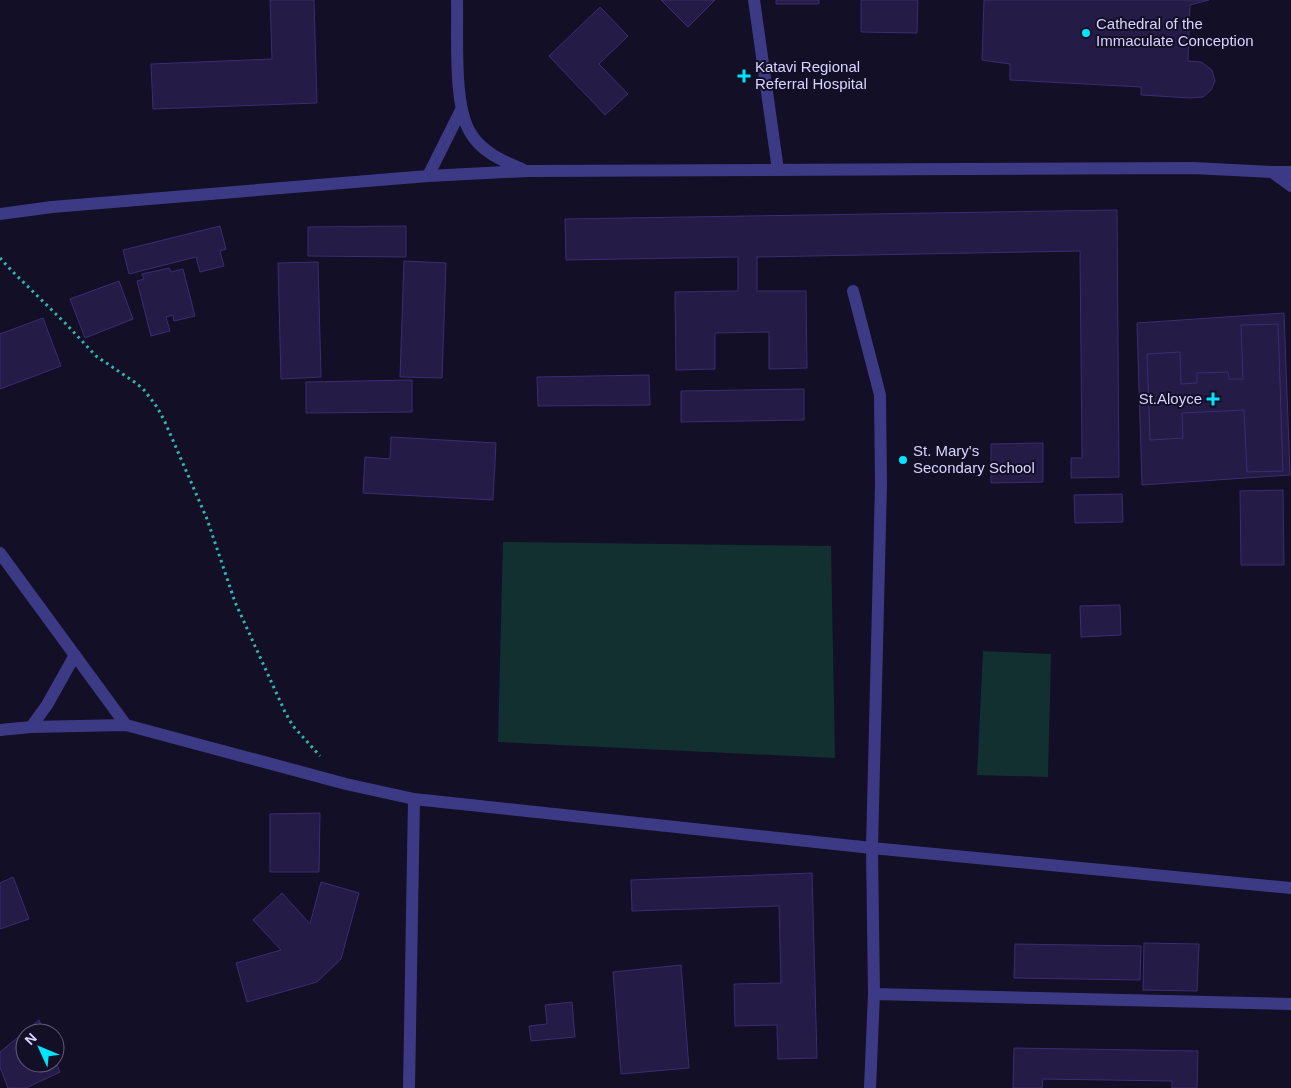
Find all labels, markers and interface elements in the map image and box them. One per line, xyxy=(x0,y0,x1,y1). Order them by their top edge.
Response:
place label: Cathedral of the Immaculate Conception xyxy=(1096,15,1254,49)
marker: Cathedral of the Immaculate Conception xyxy=(1080,27,1092,39)
place label: Katavi Regional Referral Hospital xyxy=(755,58,867,92)
marker: Katavi Regional Referral Hospital xyxy=(737,69,751,83)
place label: St.Aloyce xyxy=(1139,390,1202,407)
marker: St.Aloyce xyxy=(1206,392,1220,406)
place label: St. Mary's Secondary School xyxy=(913,442,1035,476)
marker: St. Mary's Secondary School xyxy=(897,454,909,466)
north arrow xyxy=(15,1023,65,1073)
text: N xyxy=(21,1030,40,1048)

